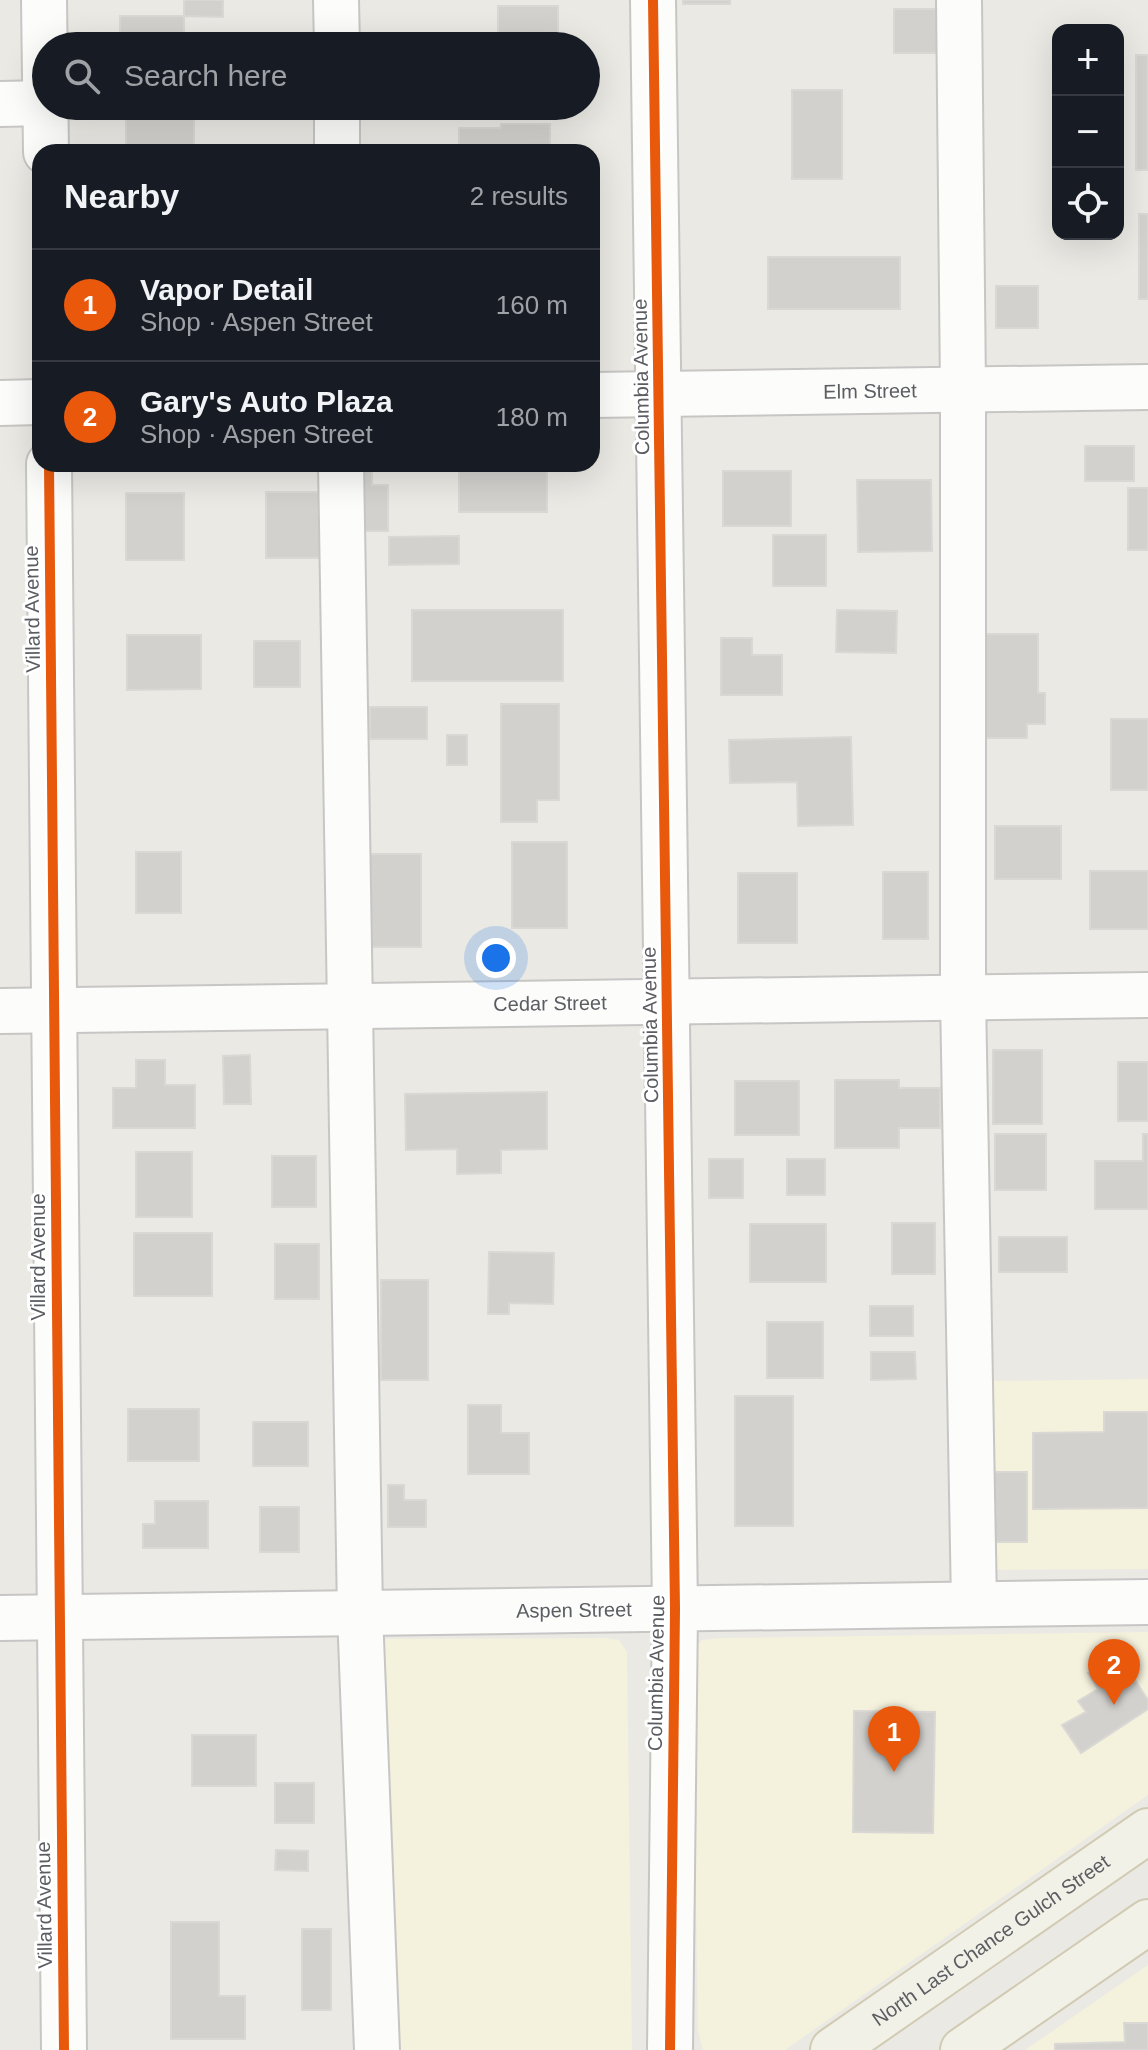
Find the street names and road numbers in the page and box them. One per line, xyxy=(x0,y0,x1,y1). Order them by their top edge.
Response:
street label: Columbia Avenue xyxy=(629,299,653,455)
street label: Elm Street xyxy=(823,379,917,403)
street label: Villard Avenue xyxy=(20,545,44,673)
street label: Columbia Avenue xyxy=(638,947,662,1103)
street label: Cedar Street xyxy=(493,992,607,1015)
street label: Villard Avenue xyxy=(27,1193,49,1321)
street label: Columbia Avenue xyxy=(644,1595,668,1751)
street label: Aspen Street xyxy=(516,1598,632,1622)
street label: Villard Avenue xyxy=(32,1841,56,1969)
street label: North Last Chance Gulch Street xyxy=(868,1850,1114,2030)

